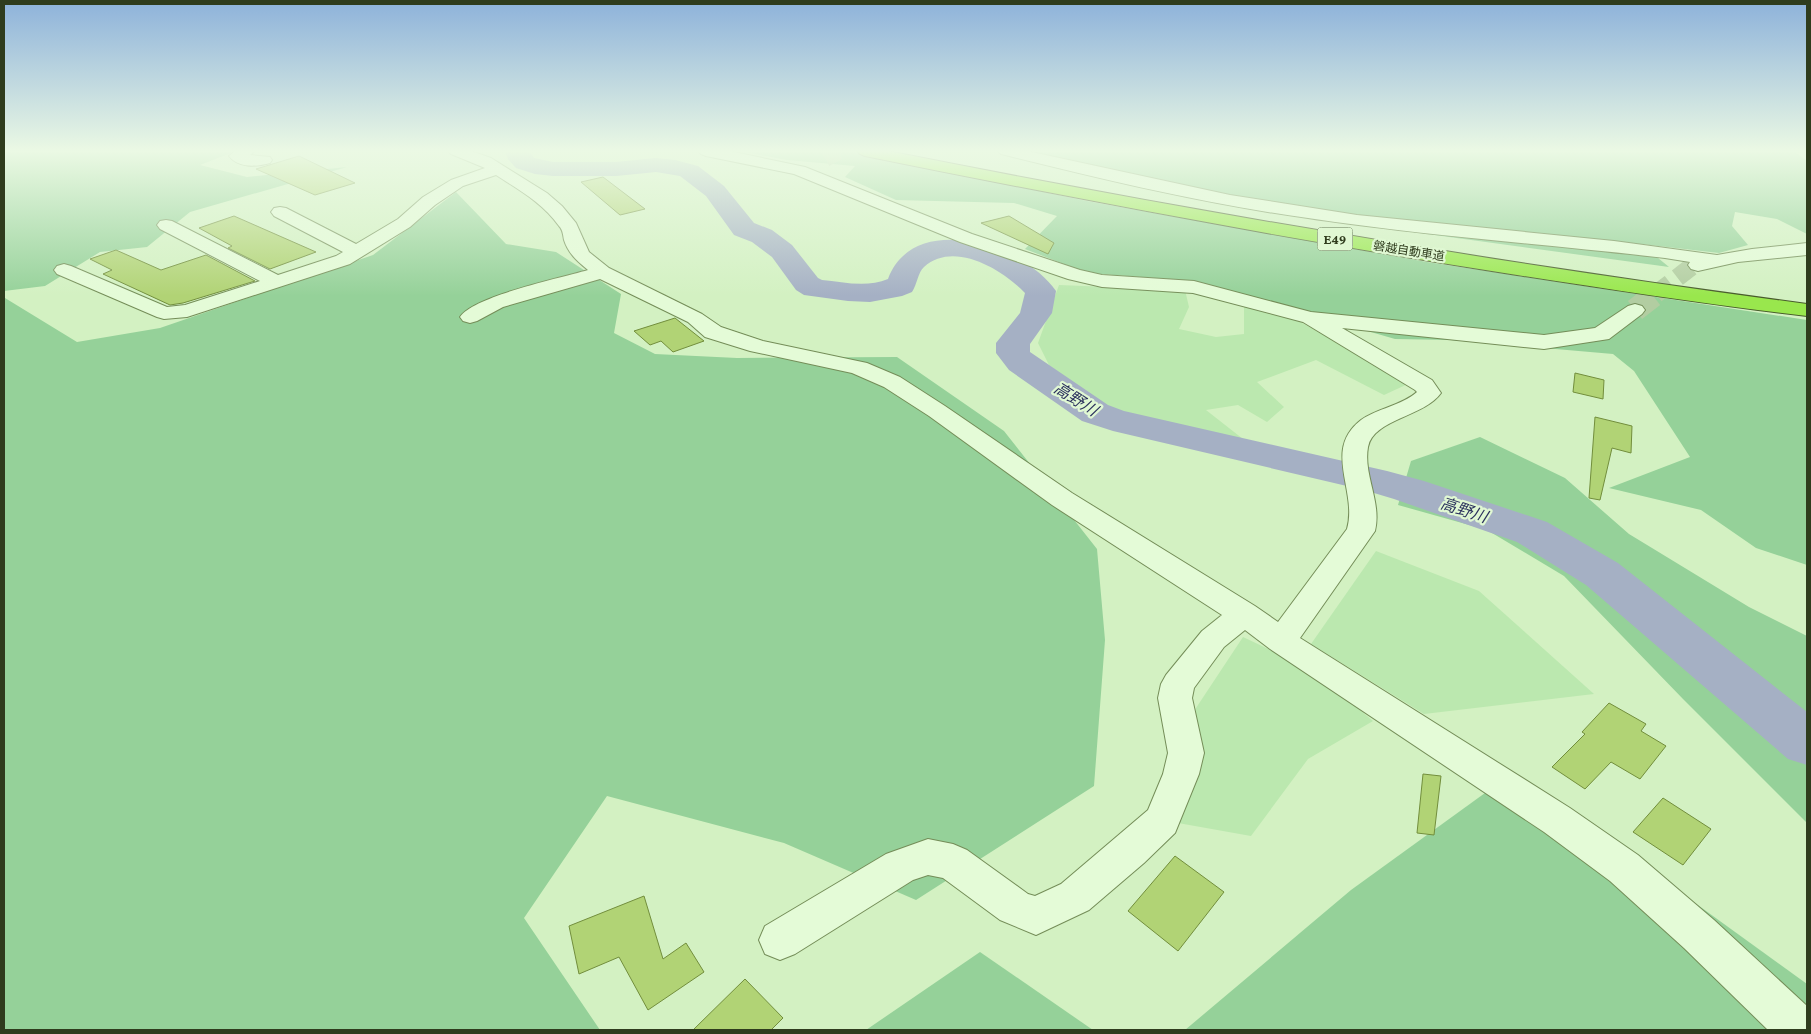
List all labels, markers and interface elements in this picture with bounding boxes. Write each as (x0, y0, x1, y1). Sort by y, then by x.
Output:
road number: E49 (1318, 228, 1352, 250)
street label: 磐越自動車道 (1372, 238, 1446, 264)
water label: 高野川 (1051, 379, 1103, 420)
water label: 高野川 (1439, 494, 1491, 526)

